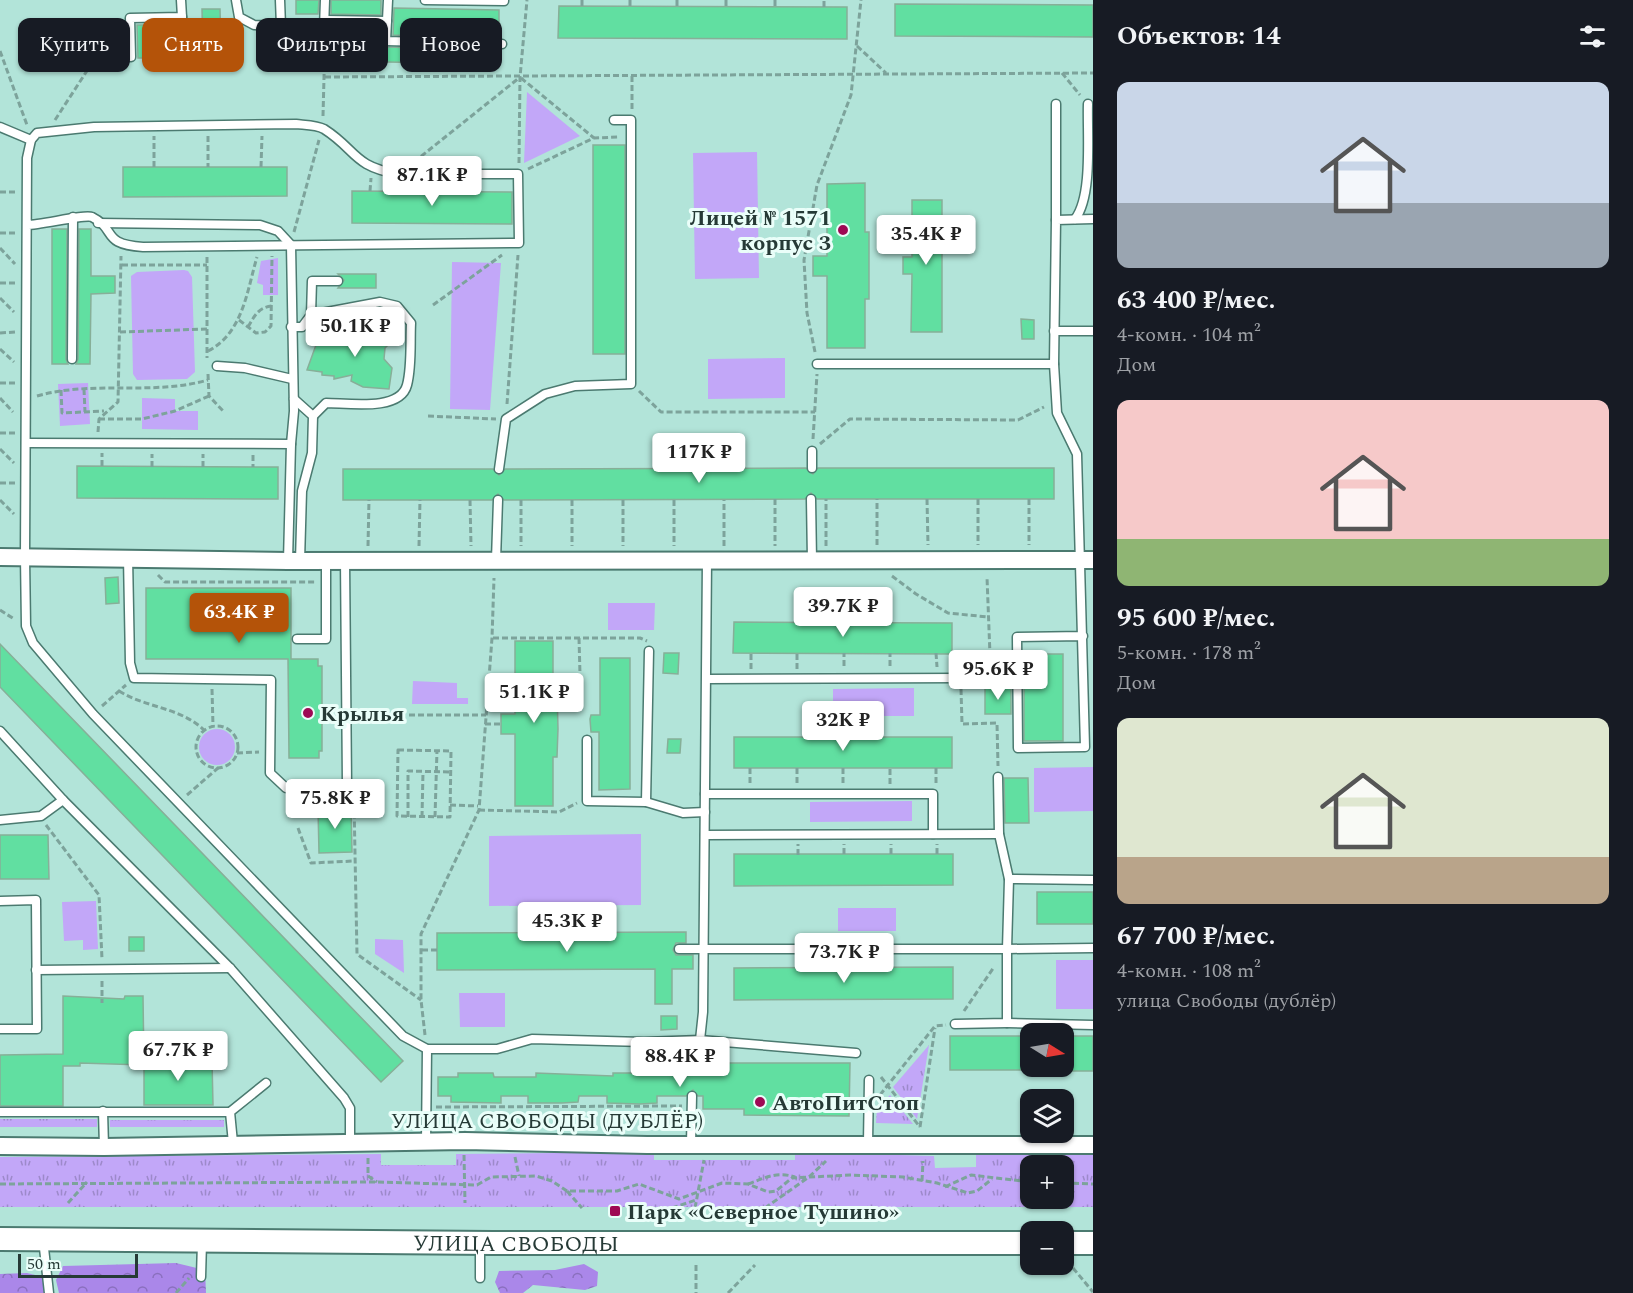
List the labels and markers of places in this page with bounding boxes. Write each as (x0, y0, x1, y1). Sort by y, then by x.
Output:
pin: 87.1K ₽ (377, 156, 487, 207)
place label: Лицей № 1571 корпус 3 (690, 202, 831, 260)
pin: 35.4K ₽ (871, 215, 981, 266)
marker: Лицей № 1571 корпус 3 (836, 223, 850, 237)
pin: 50.1K ₽ (300, 307, 410, 358)
pin: 117K ₽ (650, 433, 748, 484)
pin: 39.7K ₽ (788, 587, 898, 638)
pin: 63.4K ₽ (184, 593, 294, 644)
pin: 95.6K ₽ (943, 650, 1053, 701)
pin: 51.1K ₽ (479, 673, 589, 724)
place label: Крылья (320, 698, 405, 731)
pin: 32K ₽ (801, 701, 885, 752)
marker: Крылья (301, 706, 315, 720)
pin: 75.8K ₽ (280, 779, 390, 830)
pin: 45.3K ₽ (512, 902, 622, 953)
pin: 73.7K ₽ (789, 933, 899, 984)
pin: 67.7K ₽ (123, 1031, 233, 1082)
pin: 88.4K ₽ (625, 1037, 735, 1088)
place label: АвтоПитСтоп (772, 1087, 919, 1120)
marker: АвтоПитСтоп (753, 1095, 767, 1109)
place label: Парк «Северное Тушино» (627, 1196, 899, 1229)
marker: Парк «Северное Тушино» (608, 1204, 622, 1218)

